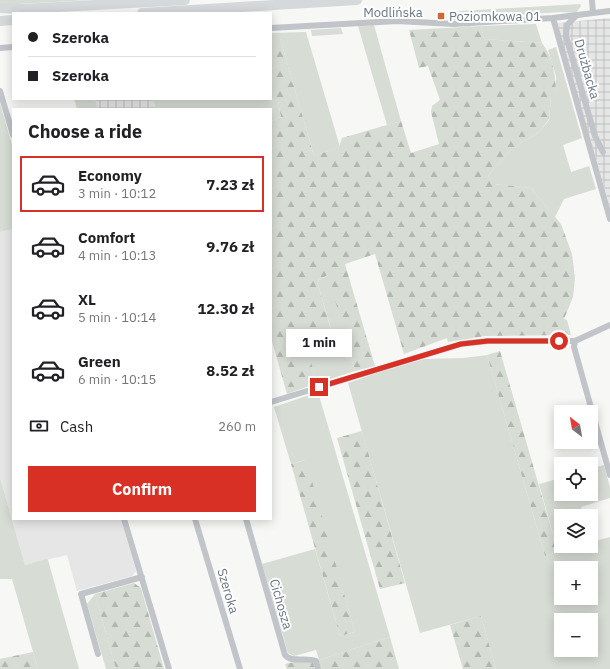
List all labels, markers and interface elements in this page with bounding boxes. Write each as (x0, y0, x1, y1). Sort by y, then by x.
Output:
street label: Modlińska (363, 4, 423, 21)
place label: Poziomkowa 01 (449, 8, 541, 25)
marker: Poziomkowa 01 (436, 11, 446, 21)
text: Szeroka (52, 28, 109, 47)
street label: Drużbacka (570, 37, 604, 101)
text: Szeroka (52, 66, 109, 85)
text: Choose a ride (28, 120, 142, 143)
icon: car (30, 166, 66, 202)
text: Economy (78, 166, 142, 185)
text: 7.23 zł (206, 175, 254, 194)
text: 3 min · 10:12 (78, 185, 156, 202)
icon: car (30, 228, 66, 264)
text: Comfort (78, 228, 135, 247)
text: 9.76 zł (206, 237, 254, 256)
text: 4 min · 10:13 (78, 247, 156, 264)
icon: car (30, 290, 66, 326)
text: XL (78, 290, 96, 309)
text: 12.30 zł (197, 299, 254, 318)
text: 5 min · 10:14 (78, 309, 156, 326)
callout: 1 min (286, 329, 352, 357)
route start (550, 332, 568, 350)
text: 1 min (302, 334, 336, 351)
icon: car (30, 352, 66, 388)
text: Green (78, 352, 121, 371)
text: 8.52 zł (206, 361, 254, 380)
text: 6 min · 10:15 (78, 371, 156, 388)
route end (310, 378, 328, 396)
north arrow (554, 405, 598, 449)
map controls (554, 405, 598, 657)
icon: cash (28, 415, 50, 437)
text: Cash (60, 417, 93, 436)
text: 260 m (218, 418, 256, 435)
button: locate (554, 457, 598, 501)
button: Confirm (28, 466, 256, 512)
button: layers (554, 509, 598, 553)
button: + (554, 561, 598, 605)
street label: Szeroka (213, 566, 243, 616)
street label: Cichosza (266, 577, 296, 631)
button: − (554, 613, 598, 657)

